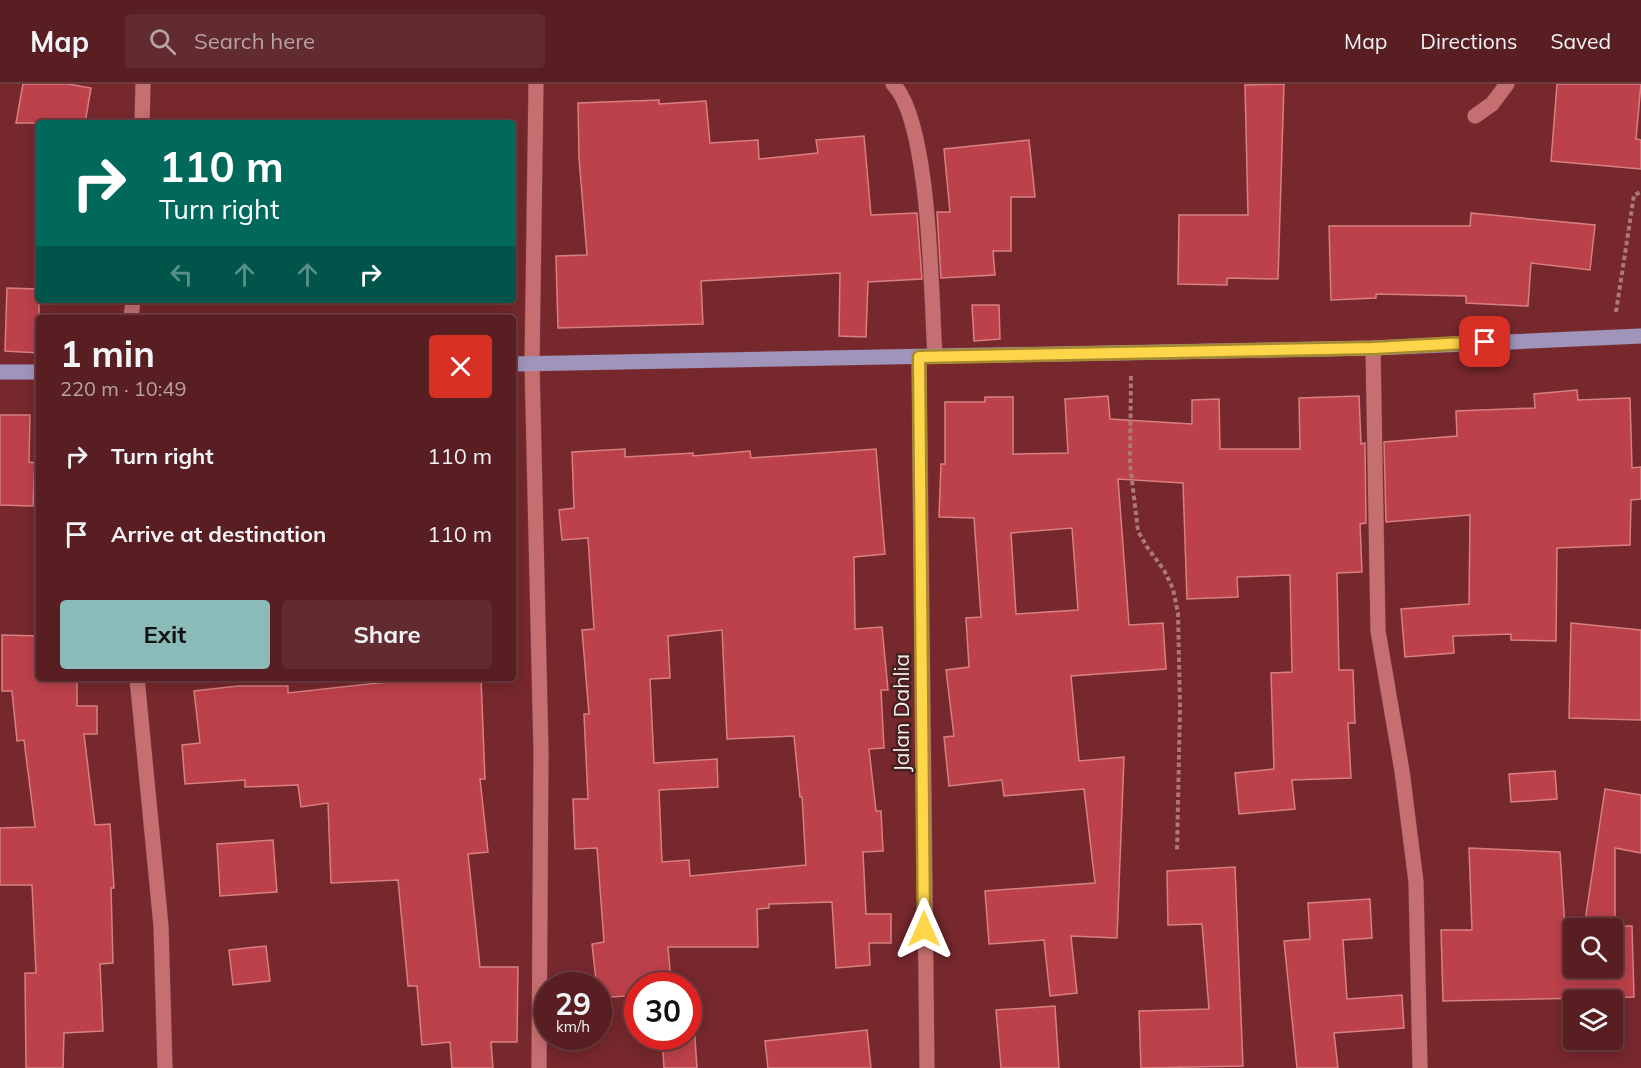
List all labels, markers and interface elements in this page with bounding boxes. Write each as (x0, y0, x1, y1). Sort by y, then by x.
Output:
search box (125, 14, 545, 68)
text: Map (30, 24, 89, 59)
icon: search (146, 25, 179, 58)
text: Search here (194, 27, 315, 55)
text: Map (1344, 28, 1387, 54)
text: Directions (1420, 28, 1517, 54)
text: Saved (1550, 28, 1611, 54)
text: 110 m (159, 140, 284, 193)
icon: right (60, 144, 138, 222)
text: Turn right (159, 192, 279, 226)
icon: left (165, 258, 198, 291)
icon: ahead (228, 258, 261, 291)
icon: ahead (291, 258, 324, 291)
icon: right (354, 258, 387, 291)
pin (1459, 316, 1510, 367)
icon: arrive (1468, 325, 1501, 358)
text: 1 min (60, 331, 155, 376)
button: close (429, 335, 492, 398)
text: 220 m · 10:49 (60, 376, 186, 401)
icon: right (60, 440, 93, 473)
text: Turn right (111, 442, 214, 470)
text: 110 m (427, 442, 492, 470)
icon: arrive (60, 518, 93, 551)
text: Arrive at destination (111, 520, 326, 548)
text: 110 m (427, 520, 492, 548)
button: Exit (60, 600, 270, 669)
button: Share (282, 600, 492, 669)
street label: Jalan Dahlia (888, 654, 914, 772)
position arrow (892, 897, 956, 961)
map controls (1563, 918, 1623, 1050)
button: search (1563, 918, 1623, 978)
speed limit sign: 30 (624, 972, 702, 1050)
text: 29 (555, 985, 591, 1023)
button: layers (1563, 990, 1623, 1050)
text: km/h (556, 1017, 590, 1036)

